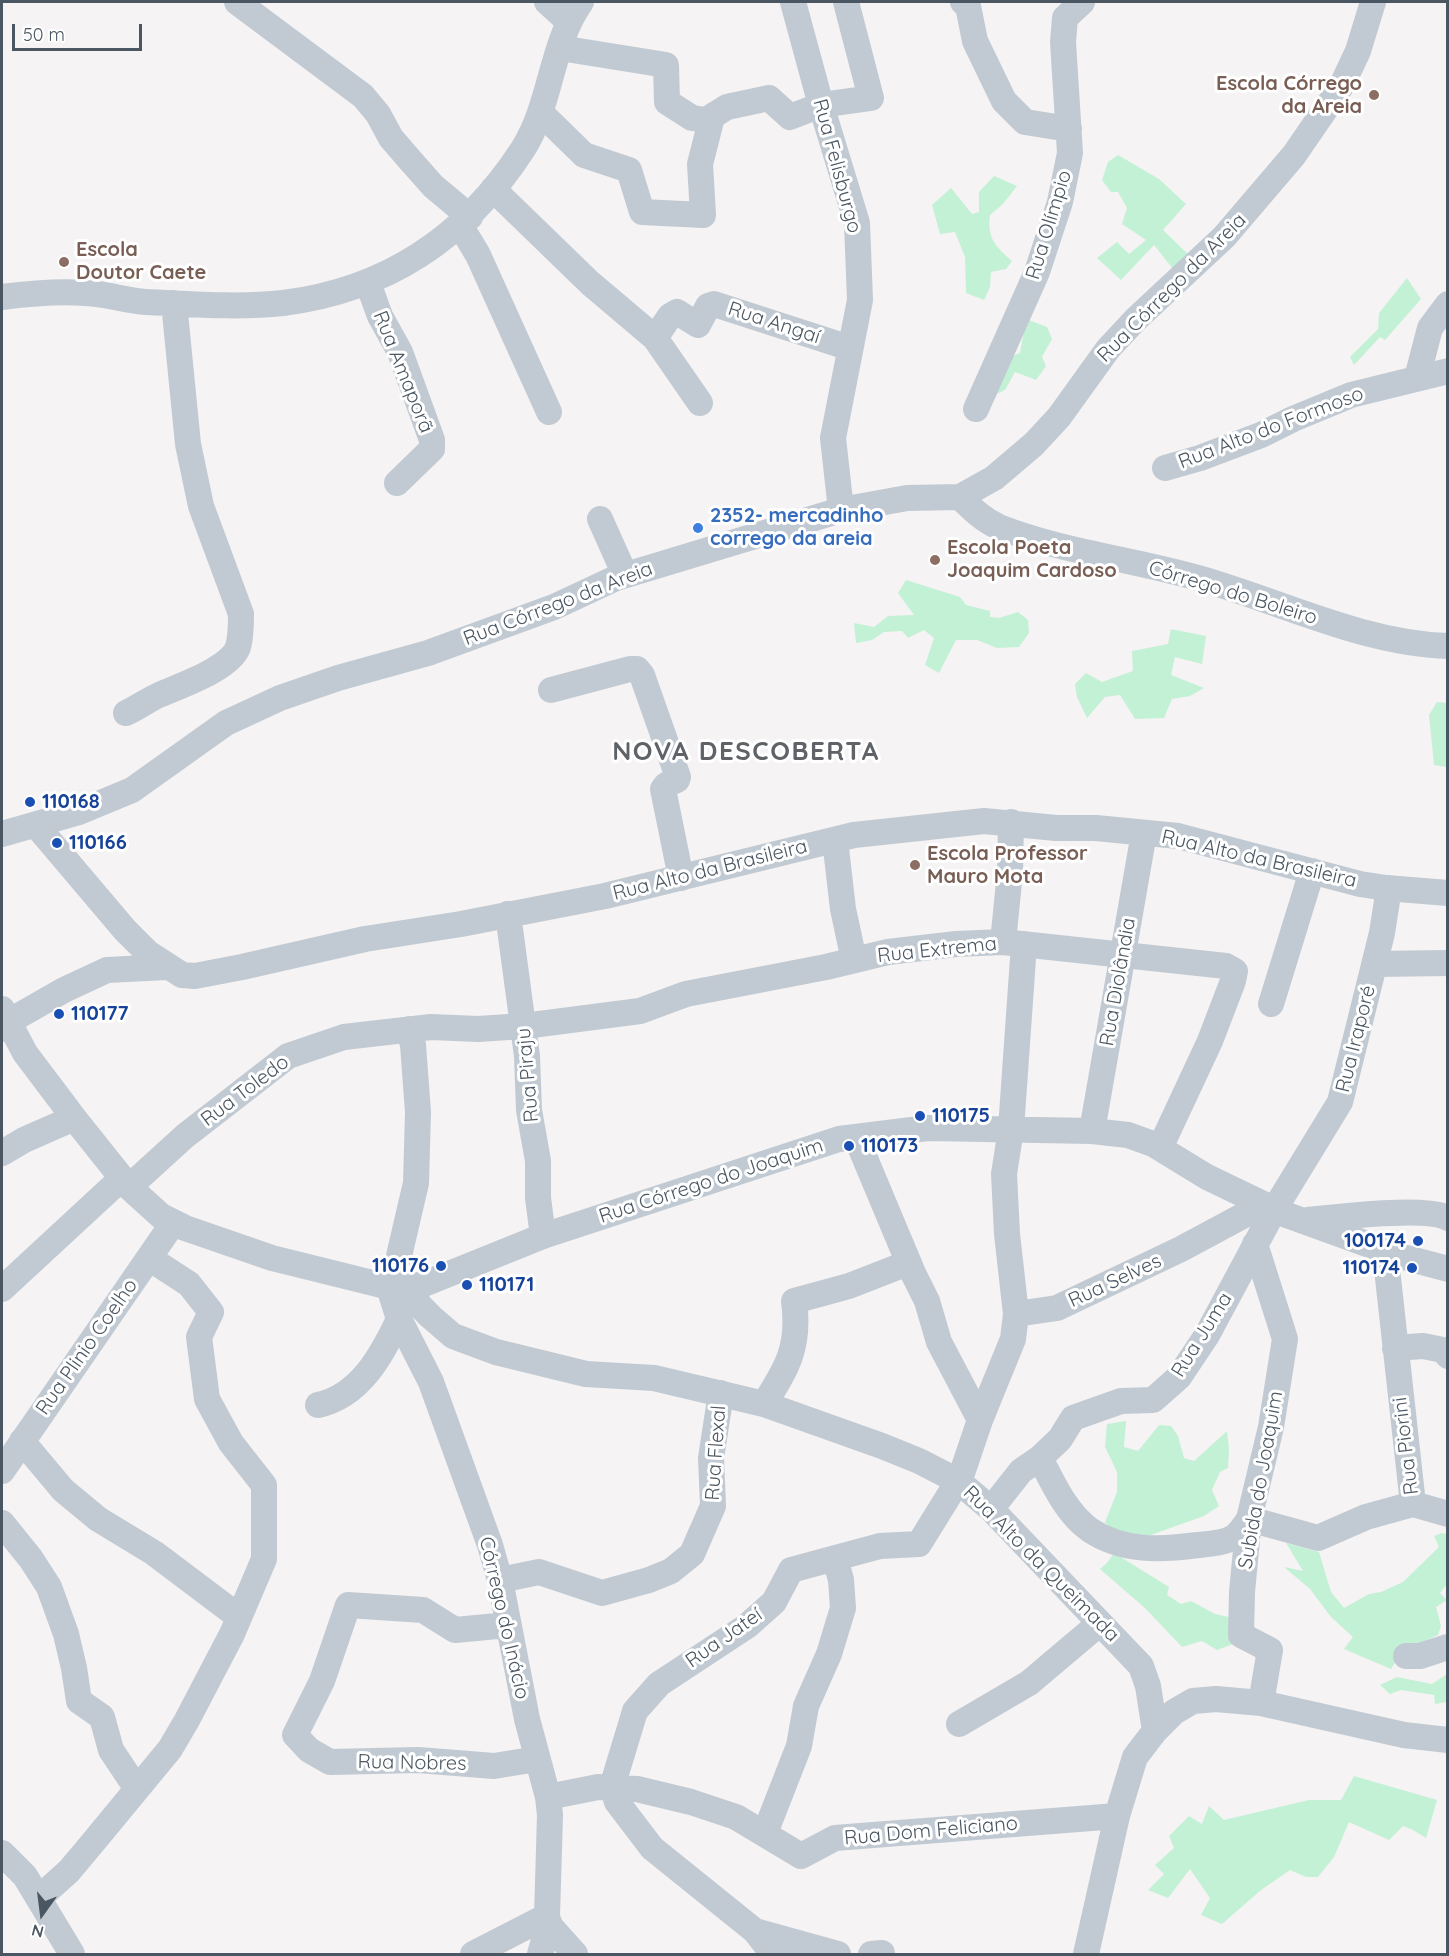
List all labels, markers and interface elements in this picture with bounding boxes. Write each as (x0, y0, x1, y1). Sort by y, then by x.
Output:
scale bar (15, 12, 146, 50)
text: 50 m (23, 23, 65, 46)
place label: Escola Córrego da Areia (1216, 72, 1362, 119)
marker: Escola Córrego da Areia (1367, 88, 1381, 102)
street label: Rua Felisburgo (808, 96, 866, 236)
street label: Rua Olímpio (1021, 167, 1077, 283)
street label: Rua Córrego da Areia (1093, 209, 1251, 367)
place label: Escola Doutor Caete (76, 238, 206, 285)
marker: Escola Doutor Caete (57, 255, 71, 269)
street label: Rua Angaí (725, 297, 823, 349)
street label: Rua Amaporã (368, 308, 438, 436)
street label: Rua Alto do Formoso (1175, 382, 1367, 474)
place label: 2352- mercadinho corrego da areia (710, 504, 883, 551)
marker: 2352- mercadinho corrego da areia (691, 521, 705, 535)
place label: Escola Poeta Joaquim Cardoso (947, 536, 1117, 583)
marker: Escola Poeta Joaquim Cardoso (928, 553, 942, 567)
street label: Córrego do Boleiro (1146, 556, 1320, 630)
street label: Rua Córrego da Areia (460, 557, 656, 651)
district label: NOVA DESCOBERTA (612, 736, 880, 768)
place label: 110168 (42, 790, 100, 814)
marker: 110168 (23, 795, 37, 809)
street label: Rua Alto da Brasileira (1159, 825, 1359, 893)
place label: 110166 (69, 831, 127, 855)
street label: Rua Alto da Brasileira (610, 834, 810, 906)
marker: 110166 (50, 836, 64, 850)
place label: Escola Professor Mauro Mota (927, 842, 1088, 889)
marker: Escola Professor Mauro Mota (908, 858, 922, 872)
street label: Rua Diolândia (1095, 916, 1141, 1048)
street label: Rua Extrema (876, 932, 998, 968)
street label: Rua Iraporé (1331, 983, 1381, 1095)
place label: 110177 (71, 1002, 129, 1026)
marker: 110177 (52, 1007, 66, 1021)
street label: Rua Piraju (512, 1027, 544, 1123)
street label: Rua Toledo (196, 1050, 294, 1132)
place label: 110175 (932, 1104, 990, 1128)
marker: 110175 (913, 1109, 927, 1123)
street label: Rua Córrego do Joaquim (596, 1133, 826, 1229)
place label: 110173 (861, 1134, 918, 1158)
marker: 110173 (842, 1139, 856, 1153)
place label: 100174 (1344, 1229, 1406, 1253)
marker: 100174 (1411, 1234, 1425, 1248)
street label: Rua Selves (1065, 1249, 1165, 1313)
place label: 110176 (372, 1254, 429, 1278)
place label: 110174 (1342, 1256, 1400, 1280)
marker: 110176 (434, 1259, 448, 1273)
marker: 110174 (1405, 1261, 1419, 1275)
place label: 110171 (479, 1273, 534, 1297)
street label: Rua Plinio Coelho (31, 1274, 143, 1420)
marker: 110171 (460, 1278, 474, 1292)
street label: Rua Juma (1167, 1288, 1237, 1382)
street label: Subida do Joaquim (1234, 1389, 1288, 1571)
street label: Rua Piorini (1388, 1396, 1424, 1496)
street label: Rua Flexal (701, 1405, 731, 1501)
street label: Rua Alto da Queimada (958, 1481, 1124, 1647)
street label: Córrego do Inácio (474, 1534, 534, 1702)
street label: Rua Jateí (681, 1603, 767, 1673)
street label: Rua Nobres (357, 1750, 467, 1776)
street label: Rua Dom Feliciano (843, 1811, 1019, 1851)
north arrow (12, 1884, 72, 1944)
text: N (30, 1920, 46, 1943)

